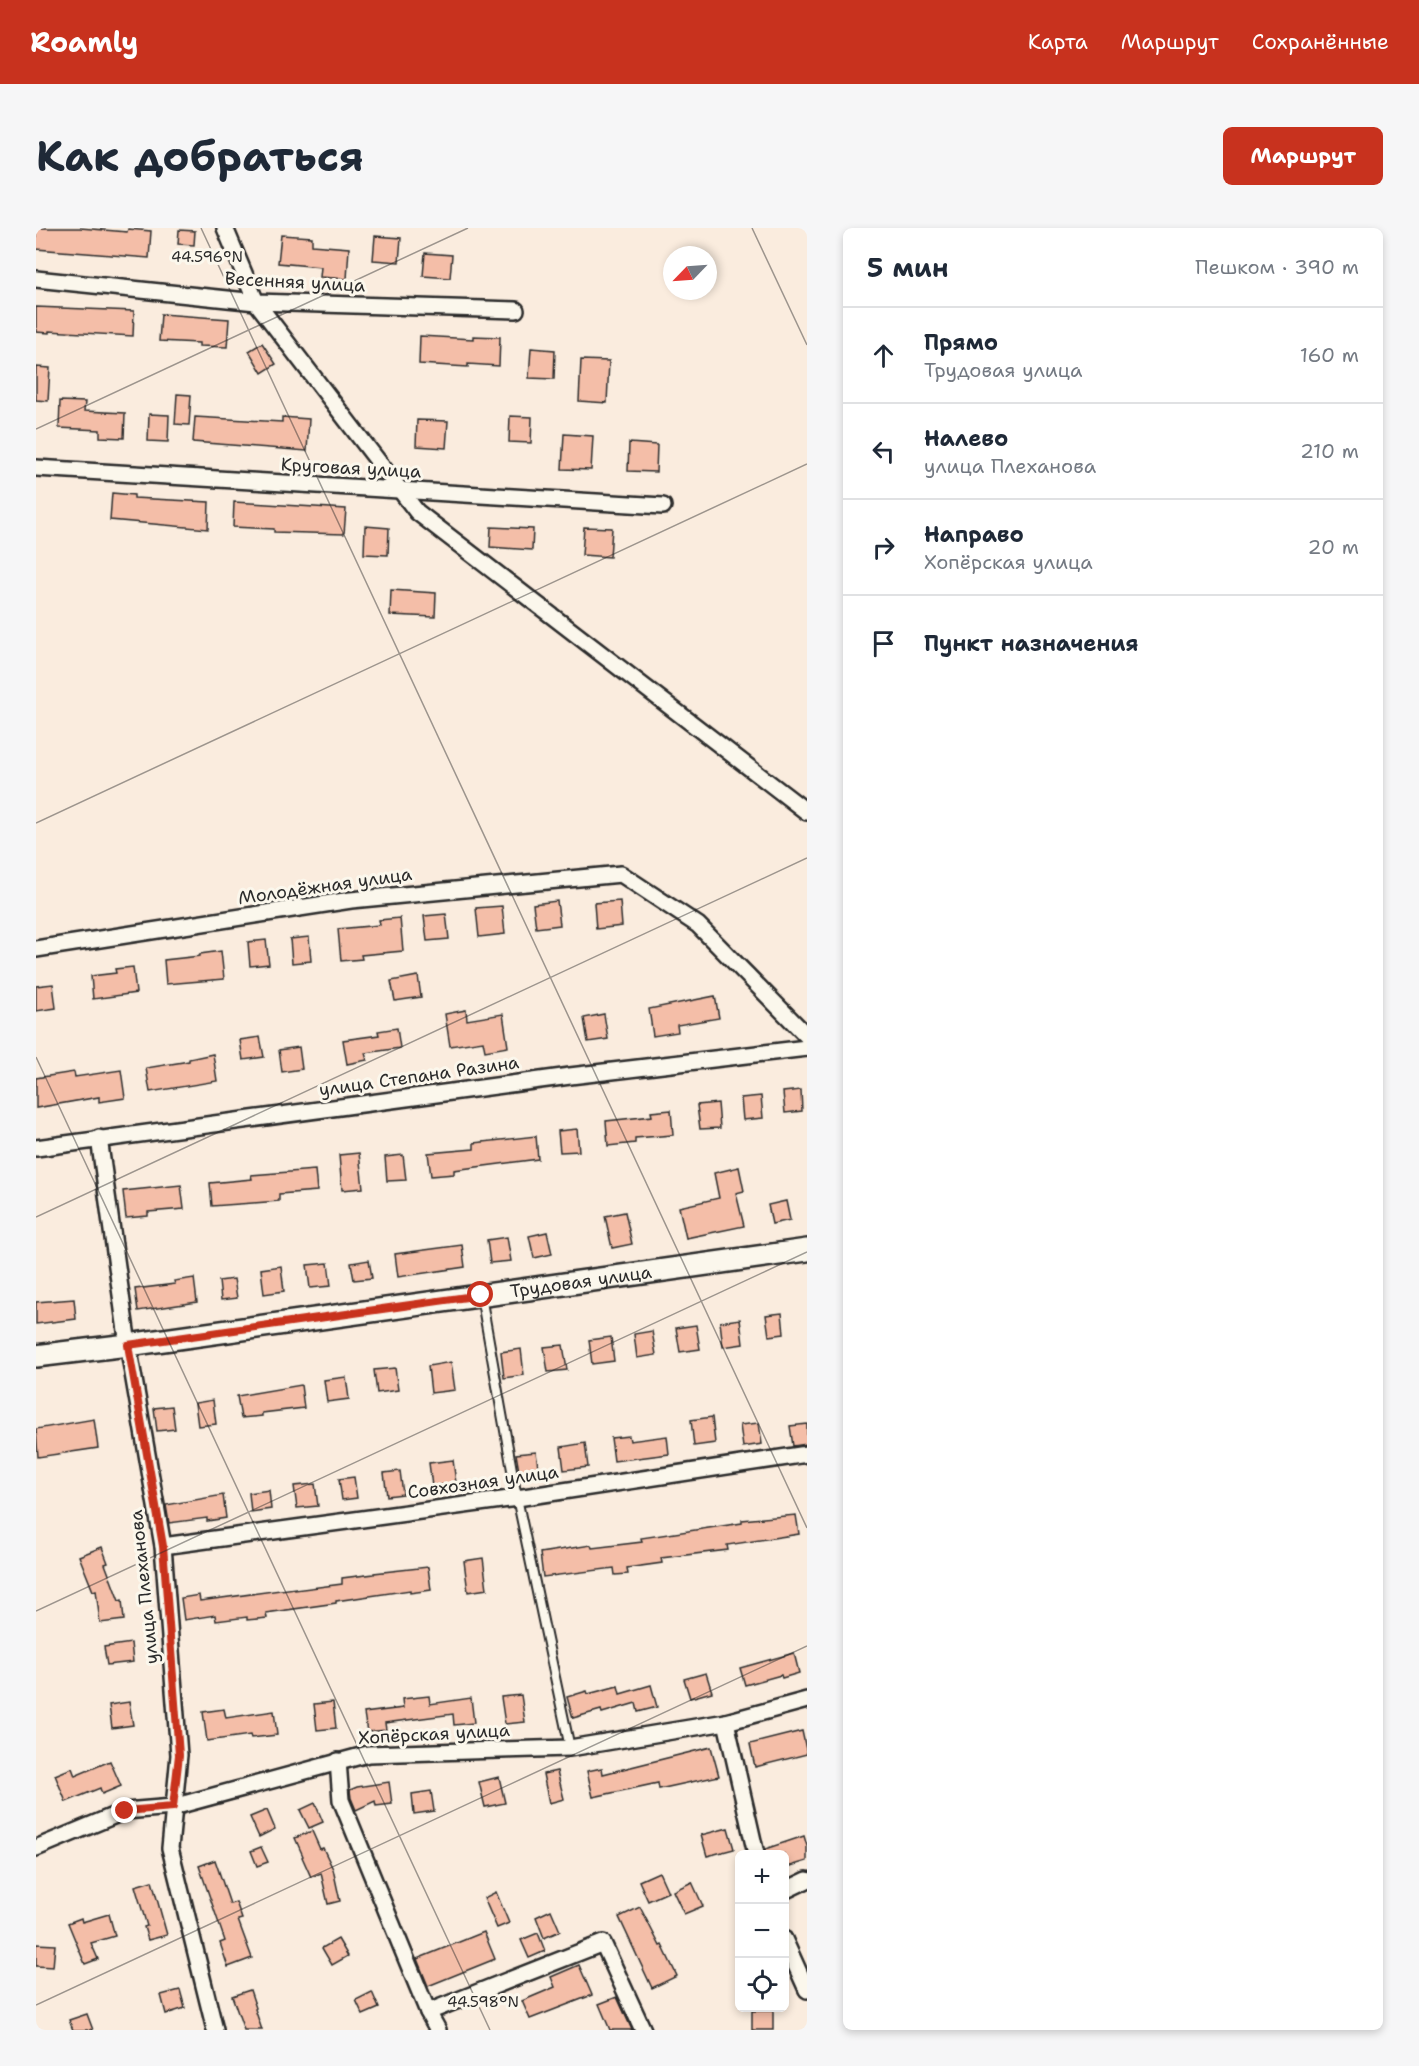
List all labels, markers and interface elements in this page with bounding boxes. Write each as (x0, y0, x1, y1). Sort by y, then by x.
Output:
text: Roamly (30, 23, 138, 61)
text: Карта (1028, 28, 1088, 56)
text: Маршрут (1121, 28, 1219, 56)
text: Сохранённые (1252, 28, 1389, 56)
button: Маршрут (1223, 127, 1383, 185)
text: Как добраться (36, 128, 364, 184)
north arrow (663, 246, 717, 300)
text: 44.596°N (171, 247, 243, 267)
text: 5 мин (867, 250, 948, 285)
text: Пешком · 390 m (1195, 254, 1359, 280)
street label: Весенняя улица (224, 266, 366, 298)
text: Прямо (924, 328, 998, 357)
icon: ahead (867, 339, 900, 372)
text: 160 m (1300, 342, 1359, 368)
text: Трудовая улица (924, 357, 1083, 383)
text: Налево (924, 424, 1008, 453)
icon: left (867, 435, 900, 468)
text: 210 m (1300, 438, 1359, 464)
street label: Круговая улица (280, 452, 422, 484)
text: улица Плеханова (924, 453, 1096, 479)
text: Направо (924, 520, 1024, 549)
icon: right (867, 531, 900, 564)
text: 20 m (1308, 534, 1359, 560)
text: Хопёрская улица (924, 549, 1093, 575)
icon: arrive (867, 627, 900, 660)
text: Пункт назначения (924, 629, 1138, 658)
street label: Молодёжная улица (237, 862, 413, 910)
street label: улица Степана Разина (317, 1050, 521, 1102)
street label: Трудовая улица (509, 1260, 653, 1303)
route start (467, 1281, 493, 1307)
street label: Совхозная улица (406, 1460, 560, 1504)
street label: улица Плеханова (124, 1509, 164, 1665)
street label: Хопёрская улица (358, 1718, 510, 1750)
route end (111, 1797, 137, 1823)
map controls (735, 1850, 789, 2012)
button: + (735, 1850, 789, 1904)
button: − (735, 1904, 789, 1958)
button: locate (735, 1958, 789, 2012)
text: 44.598°N (447, 1992, 519, 2012)

